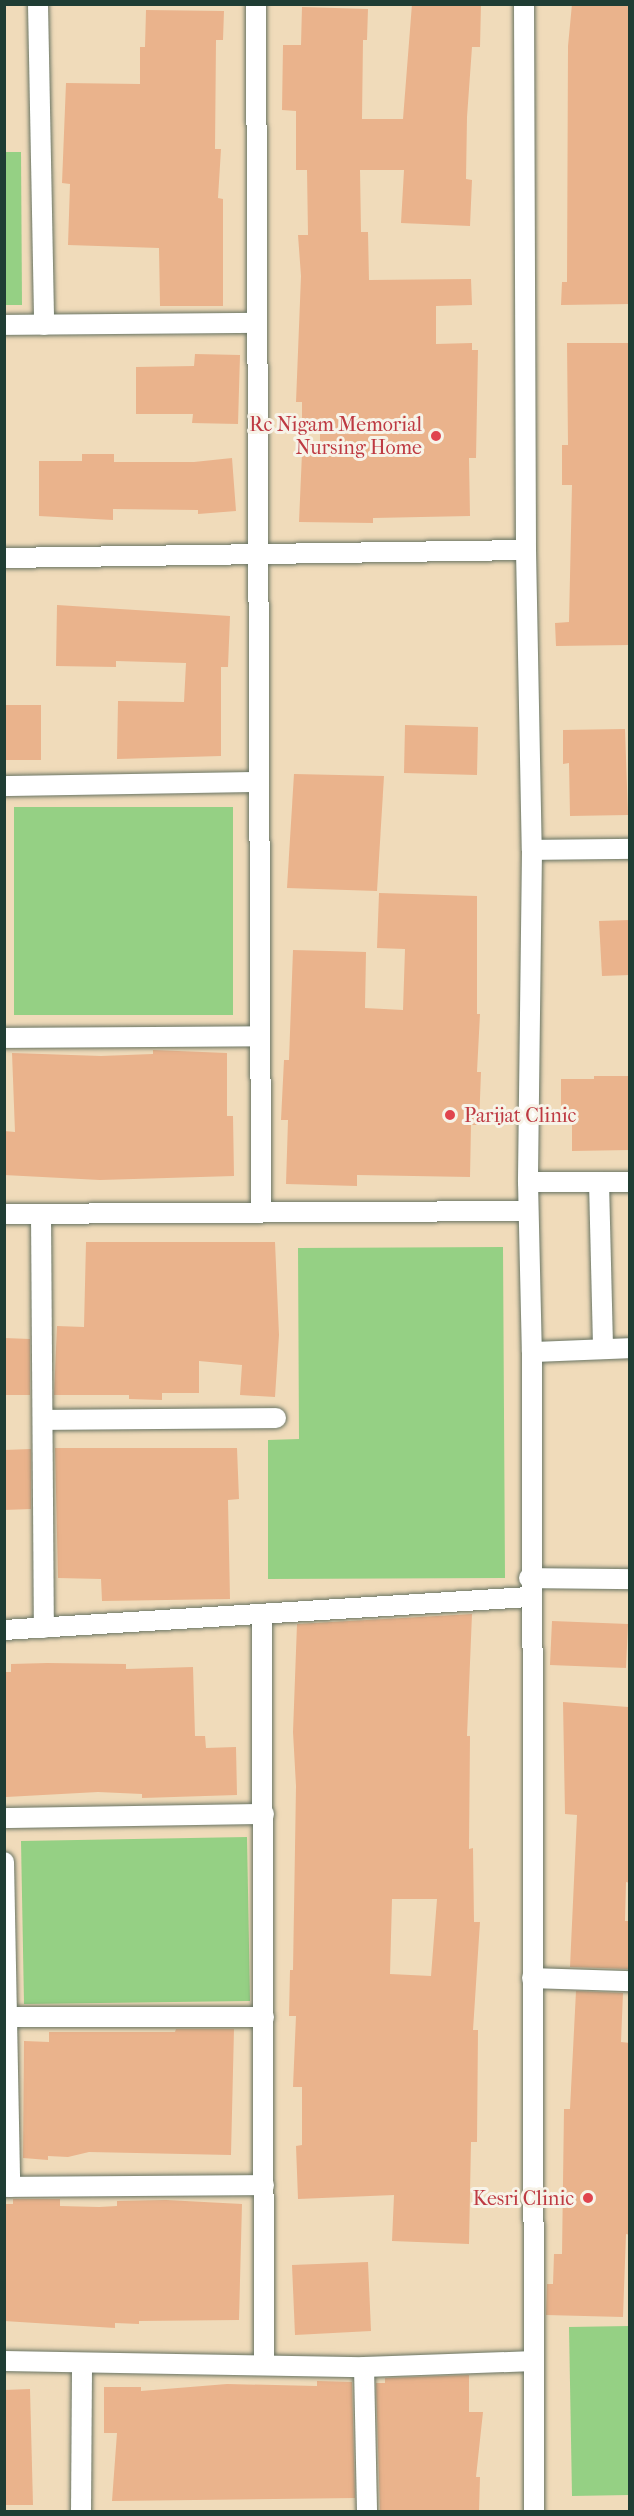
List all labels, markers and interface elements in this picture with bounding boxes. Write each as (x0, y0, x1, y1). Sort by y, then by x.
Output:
place label: Rc Nigam Memorial Nursing Home (249, 412, 422, 459)
marker: Rc Nigam Memorial Nursing Home (427, 427, 445, 445)
place label: Parijat Clinic (464, 1103, 576, 1127)
marker: Parijat Clinic (441, 1106, 459, 1124)
place label: Kesri Clinic (473, 2186, 574, 2210)
marker: Kesri Clinic (579, 2189, 597, 2207)

